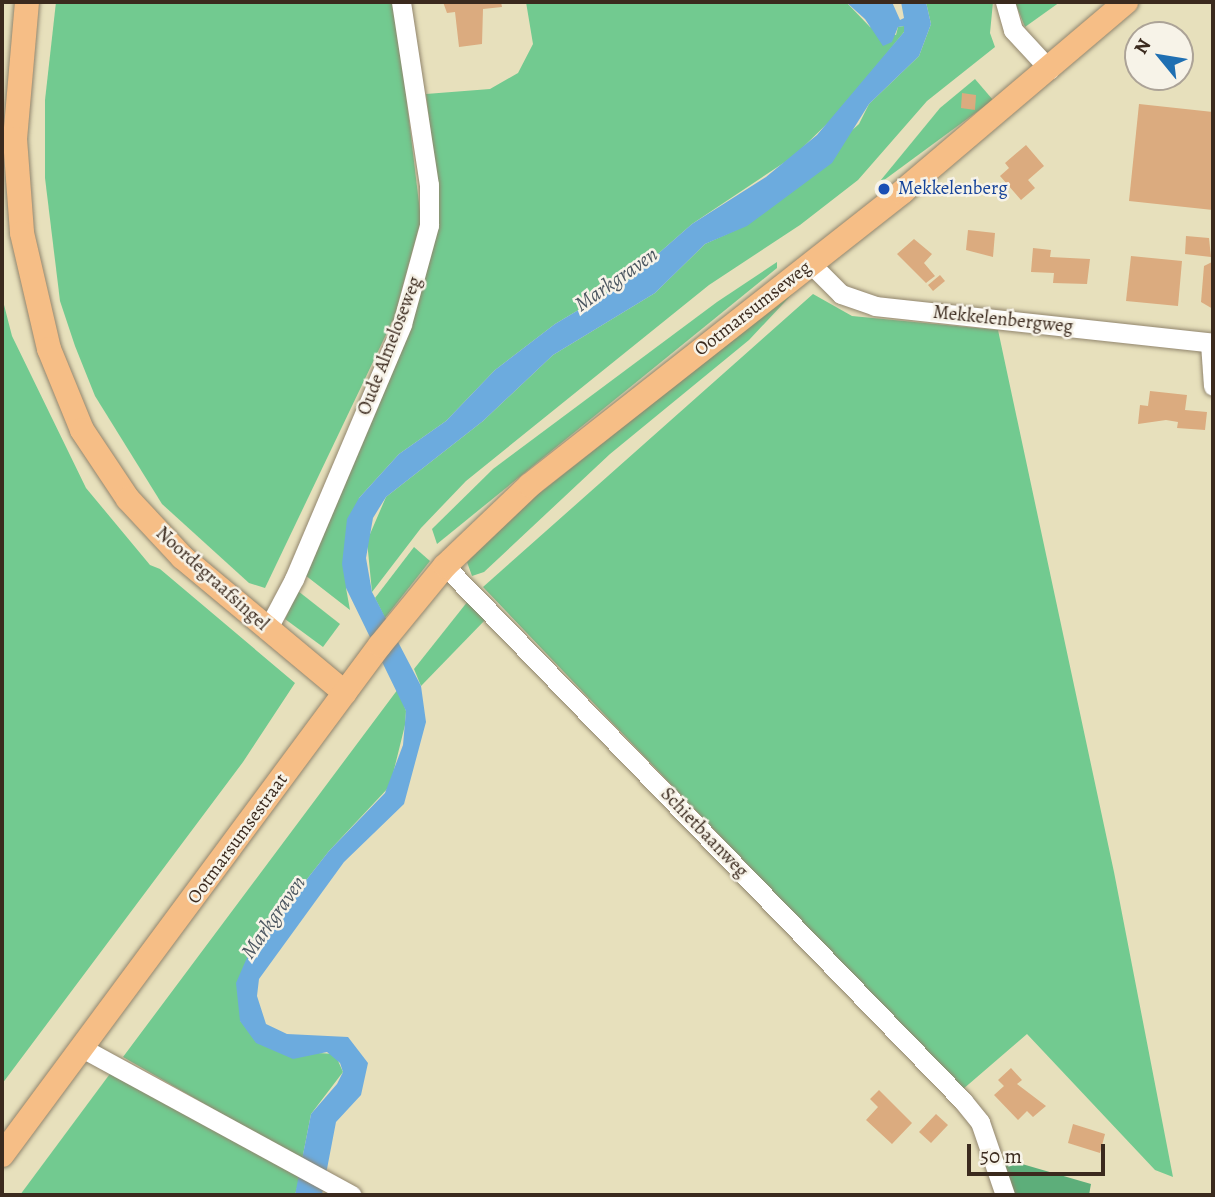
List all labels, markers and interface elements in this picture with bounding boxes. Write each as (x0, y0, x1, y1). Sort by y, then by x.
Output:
north arrow (1124, 21, 1194, 91)
text: N (1128, 34, 1157, 59)
place label: Mekkelenberg (898, 178, 1008, 200)
marker: Mekkelenberg (876, 181, 892, 197)
water label: Markgraven (570, 241, 662, 317)
street label: Ootmarsumseweg (690, 256, 816, 362)
street label: Oude Almeloseweg (353, 273, 427, 419)
street label: Mekkelenbergweg (932, 301, 1074, 339)
street label: Noordegraafsingel (151, 522, 273, 636)
street label: Ootmarsumsestraat (183, 769, 293, 909)
street label: Schietbaanweg (655, 783, 753, 883)
water label: Markgraven (235, 871, 311, 963)
scale bar (970, 1130, 1108, 1174)
text: 50 m (980, 1142, 1022, 1170)

